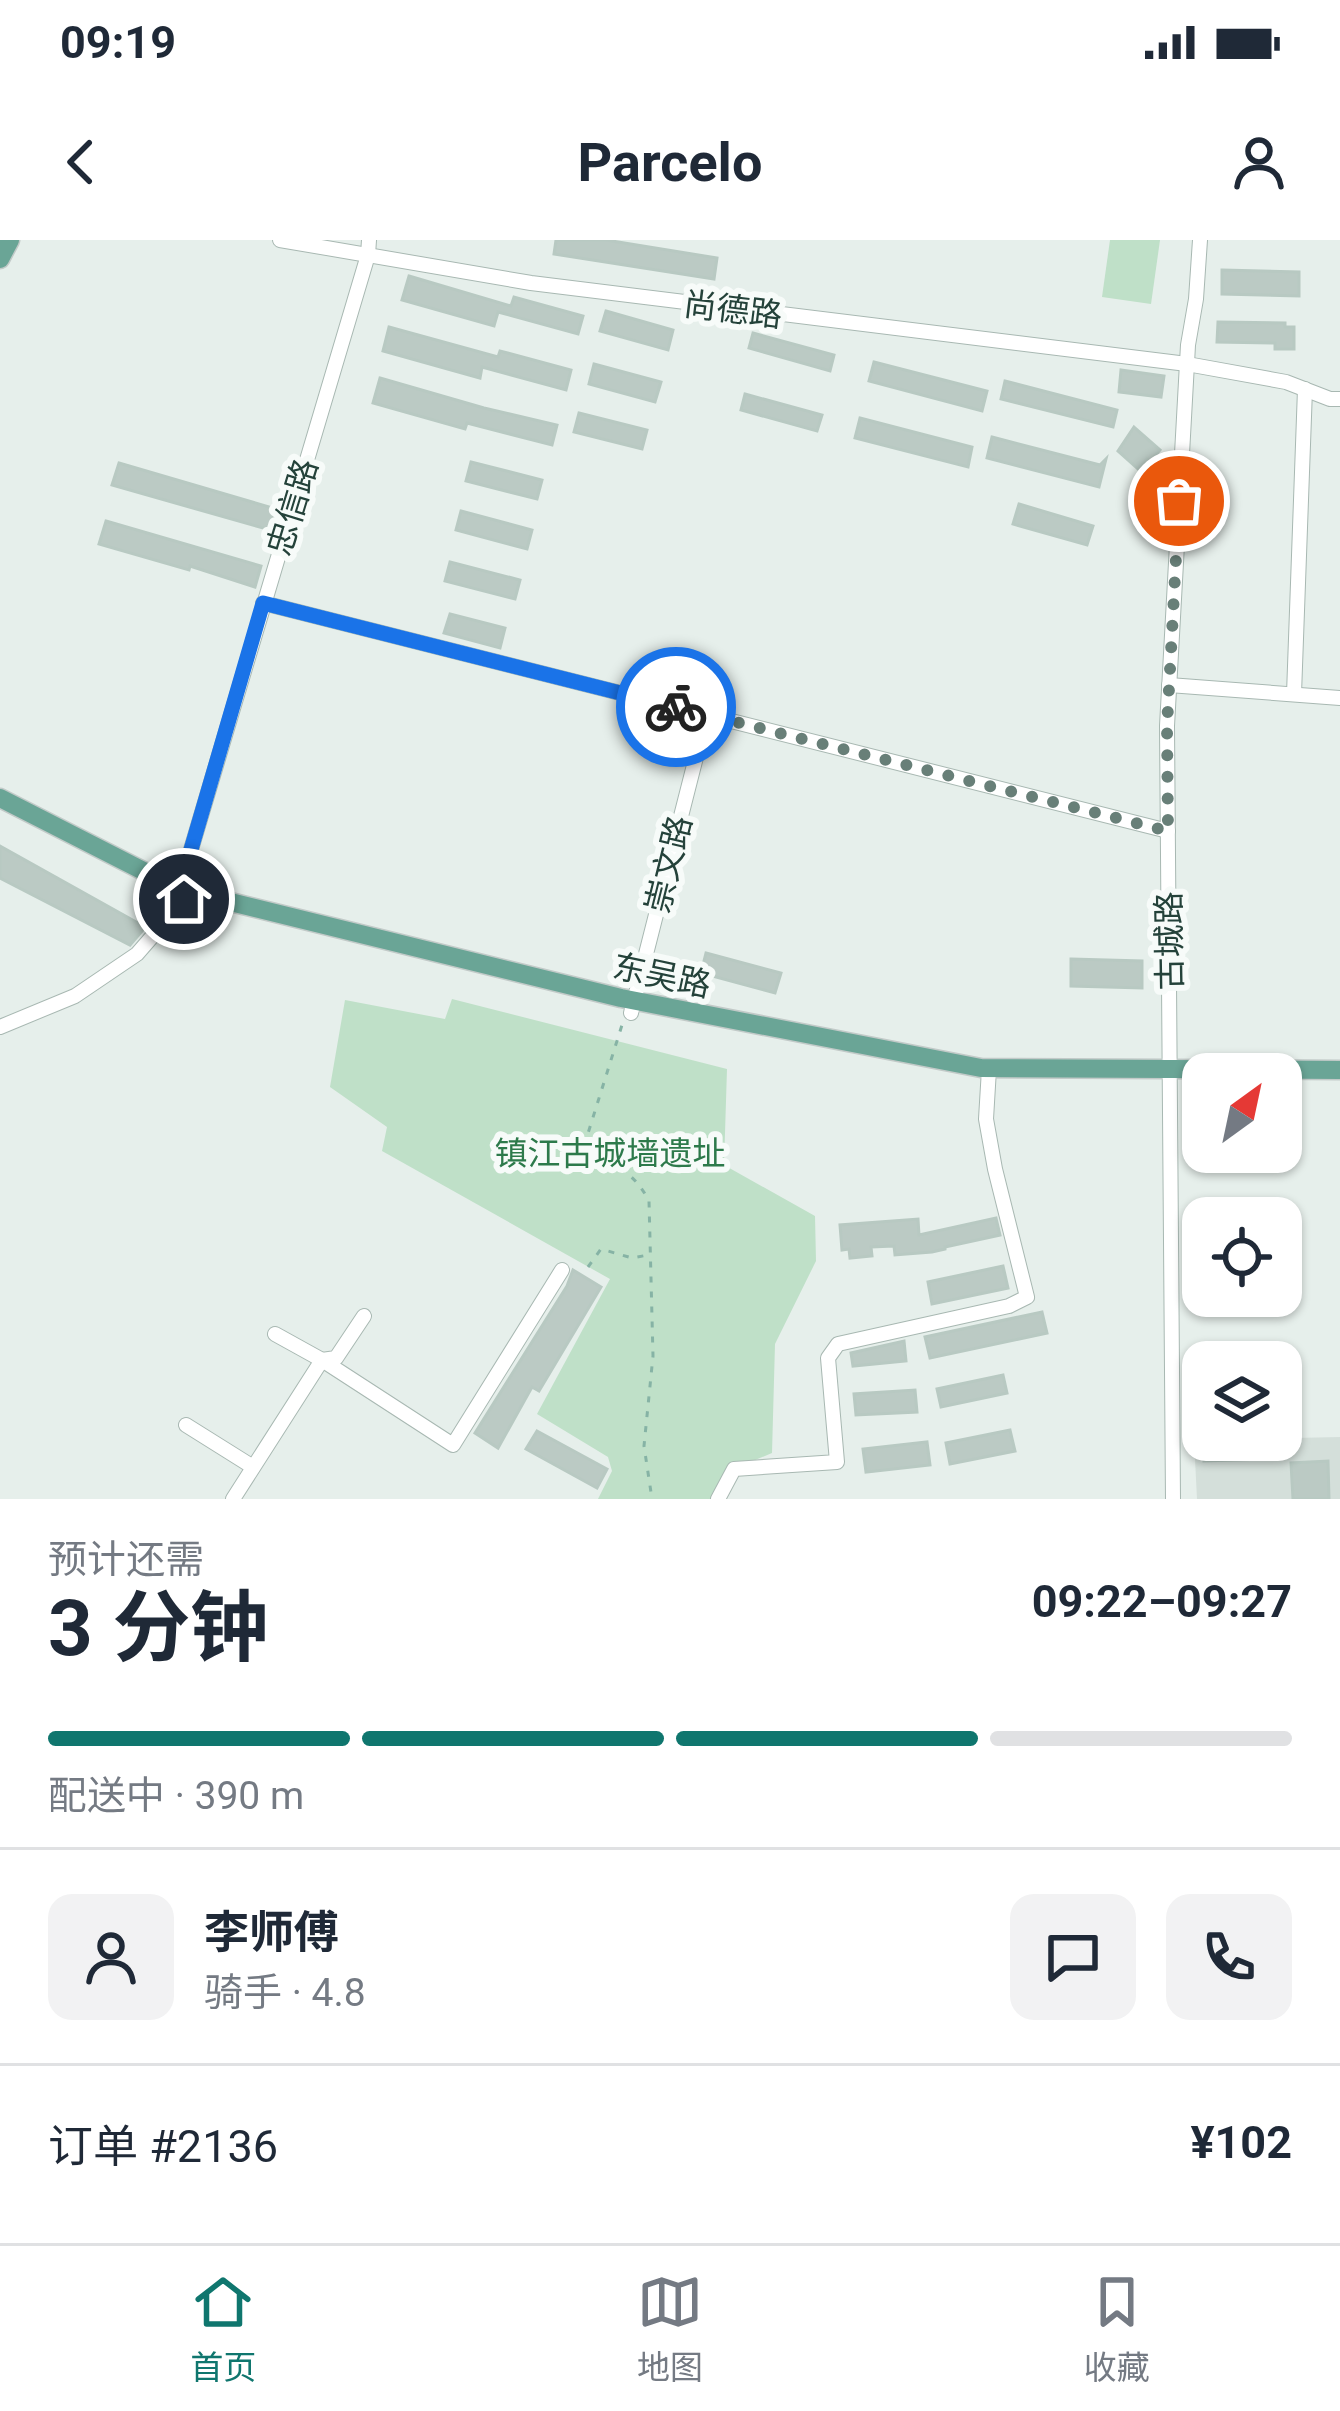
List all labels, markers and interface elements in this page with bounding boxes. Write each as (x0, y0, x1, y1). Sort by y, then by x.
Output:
text: 09:19 (60, 16, 176, 69)
icon: back (48, 129, 114, 195)
icon: person (1226, 129, 1292, 195)
text: Parcelo (578, 131, 762, 194)
street label: 尚德路 (681, 284, 784, 335)
pin (1128, 450, 1230, 552)
street label: 忠信路 (259, 454, 326, 560)
icon: bag (1146, 468, 1212, 534)
courier (616, 647, 736, 767)
icon: bike (643, 674, 709, 740)
street label: 崇文路 (638, 811, 699, 917)
pin (133, 848, 235, 950)
icon: home (151, 866, 217, 932)
street label: 古城路 (1149, 891, 1190, 991)
street label: 东吴路 (609, 946, 714, 1005)
north arrow (1182, 1053, 1302, 1173)
map controls (1182, 1053, 1302, 1461)
park label: 镇江古城墙遗址 (495, 1134, 726, 1173)
button: locate (1182, 1197, 1302, 1317)
button: layers (1182, 1341, 1302, 1461)
text: 预计还需 (48, 1537, 204, 1583)
text: 09:22–09:27 (1032, 1575, 1292, 1628)
text: 3 分钟 (48, 1583, 268, 1674)
text: 配送中 · 390 m (48, 1773, 304, 1819)
button: person (48, 1894, 174, 2020)
button: chat (1010, 1894, 1136, 2020)
button: phone (1166, 1894, 1292, 2020)
text: 李师傅 (204, 1906, 339, 1959)
text: 骑手 · 4.8 (204, 1970, 366, 2016)
text: ¥102 (1190, 2116, 1292, 2169)
text: 订单 #2136 (48, 2120, 278, 2173)
tab: 首页 (190, 2269, 256, 2389)
tab: 地图 (637, 2269, 703, 2389)
tab: 收藏 (1084, 2269, 1150, 2389)

